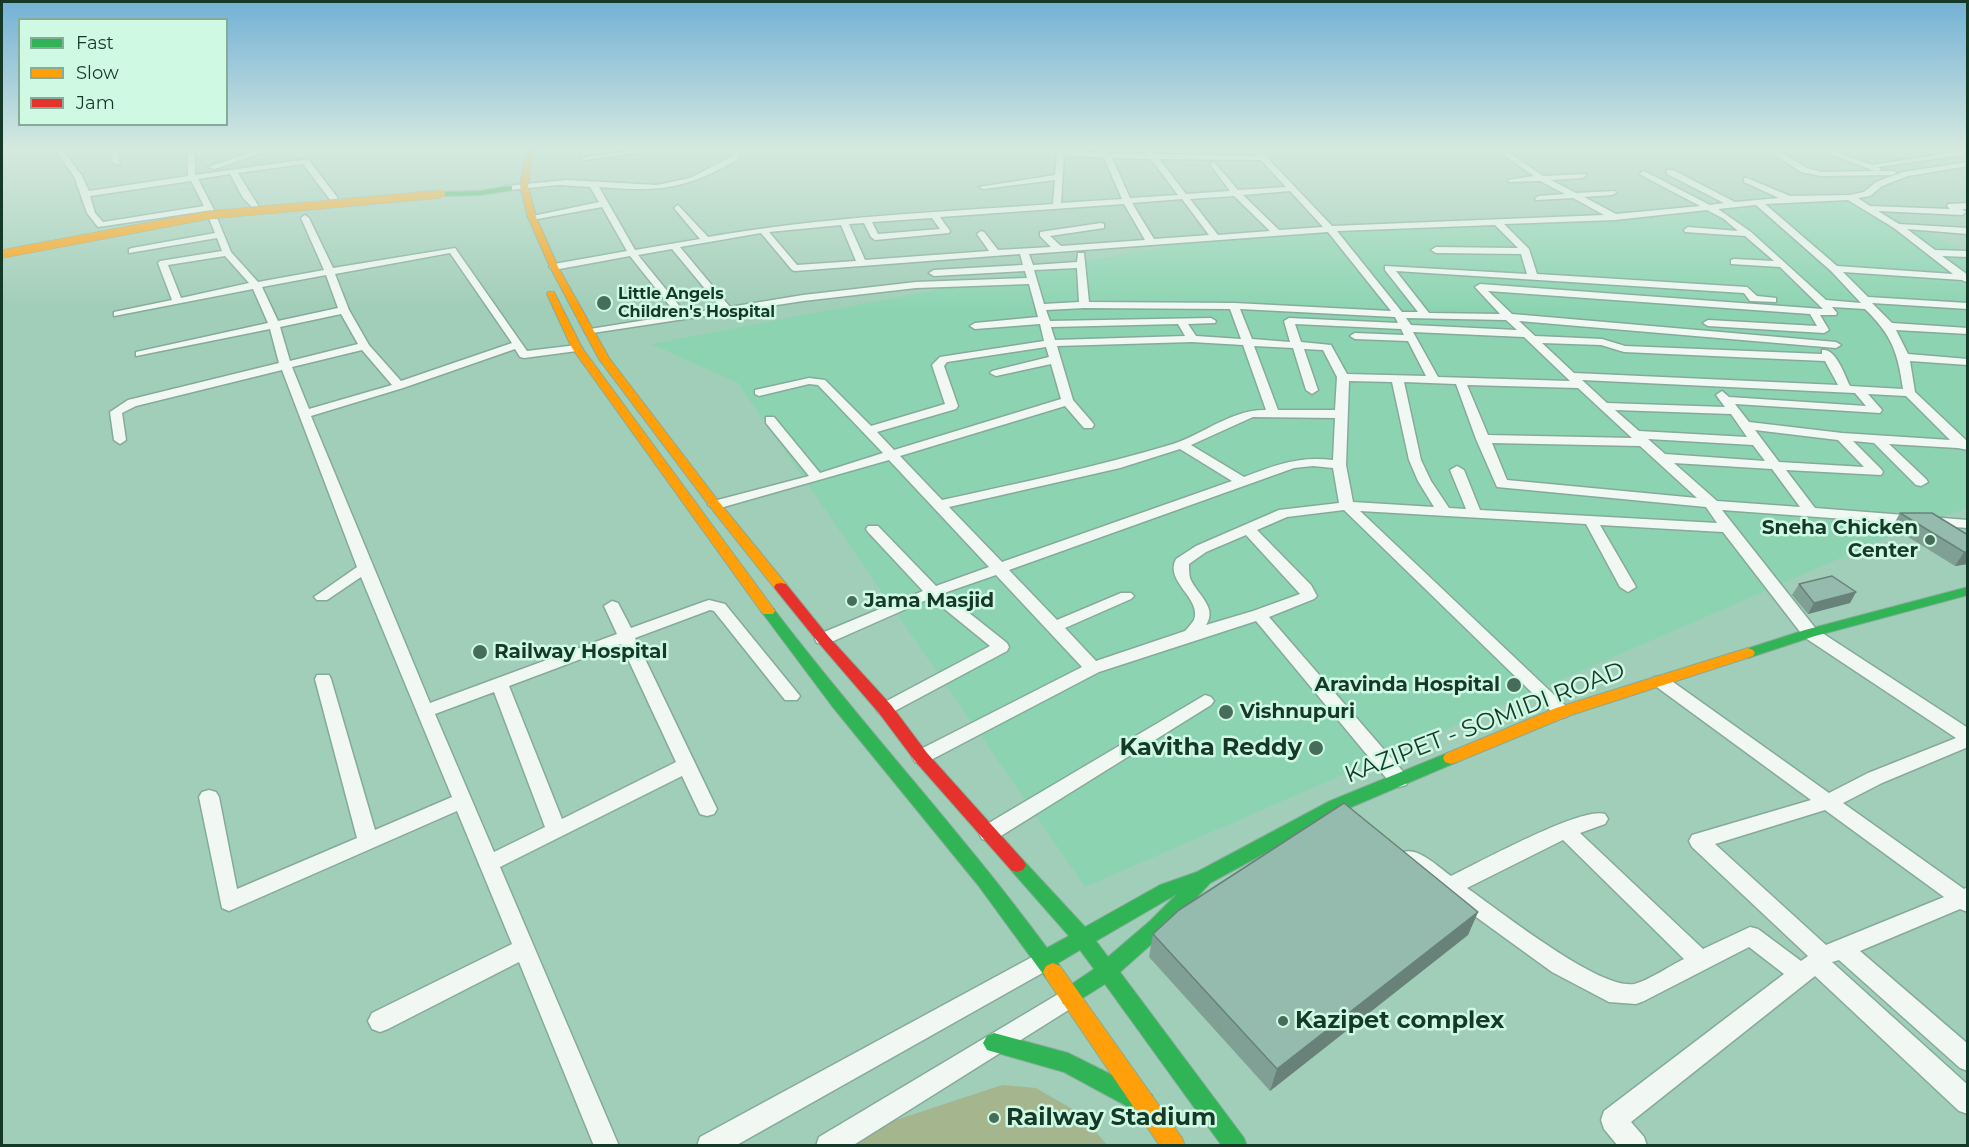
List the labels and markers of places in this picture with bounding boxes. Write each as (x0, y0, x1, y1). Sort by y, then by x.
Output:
place label: Little Angels Children's Hospital (618, 284, 775, 322)
marker: Little Angels Children's Hospital (595, 294, 613, 312)
place label: Sneha Chicken Center (1762, 516, 1918, 563)
marker: Sneha Chicken Center (1923, 533, 1937, 547)
place label: Jama Masjid (864, 589, 994, 613)
marker: Jama Masjid (845, 594, 859, 608)
place label: Railway Hospital (494, 640, 667, 664)
marker: Railway Hospital (471, 643, 489, 661)
place label: Aravinda Hospital (1315, 673, 1500, 697)
marker: Aravinda Hospital (1505, 676, 1523, 694)
place label: Vishnupuri (1240, 700, 1355, 724)
marker: Vishnupuri (1217, 703, 1235, 721)
place label: Kavitha Reddy (1119, 734, 1302, 762)
marker: Kavitha Reddy (1307, 739, 1325, 757)
place label: Kazipet complex (1295, 1007, 1504, 1035)
marker: Kazipet complex (1276, 1014, 1290, 1028)
place label: Railway Stadium (1006, 1104, 1216, 1132)
marker: Railway Stadium (987, 1111, 1001, 1125)

